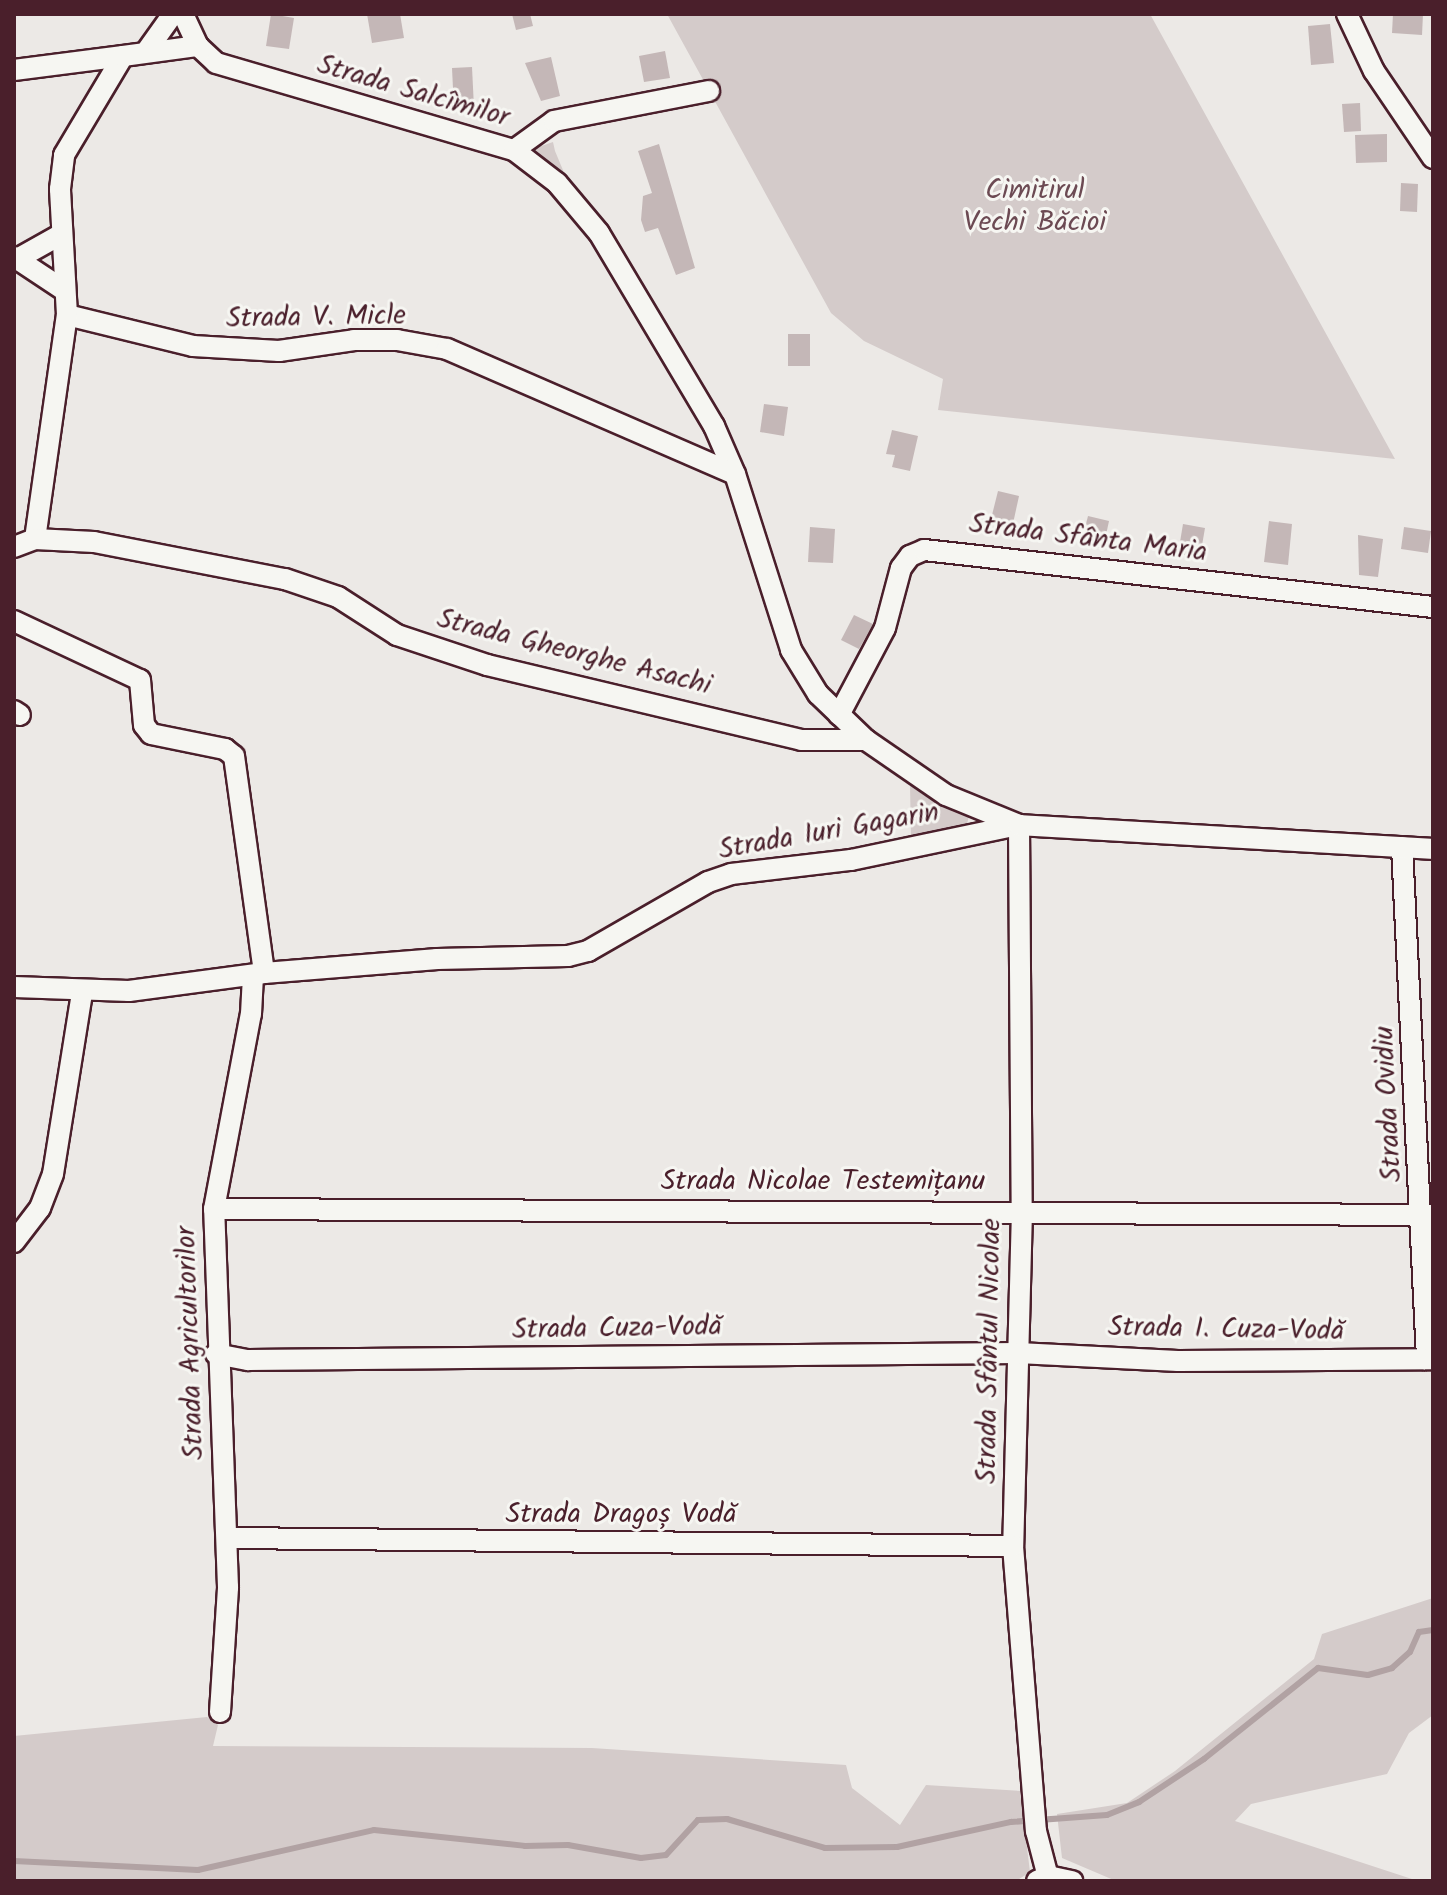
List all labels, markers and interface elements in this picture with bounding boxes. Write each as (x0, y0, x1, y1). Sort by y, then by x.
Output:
street label: Strada Salcîmilor (313, 49, 513, 135)
park label: Cimitirul Vechi Băcioi (964, 174, 1106, 240)
street label: Strada V. Micle (226, 300, 406, 336)
street label: Strada Sfânta Maria (967, 508, 1209, 570)
street label: Strada Gheorghe Asachi (433, 603, 715, 703)
street label: Strada Iuri Gagarin (716, 796, 942, 868)
street label: Strada Ovidiu (1368, 1025, 1410, 1183)
street label: Strada Nicolae Testemițanu (661, 1165, 985, 1199)
street label: Strada Sfântul Nicolae (971, 1218, 1009, 1484)
street label: Strada Agricultorilor (170, 1226, 212, 1460)
street label: Strada Cuza-Vodă (512, 1310, 722, 1348)
street label: Strada I. Cuza-Vodă (1108, 1311, 1344, 1349)
street label: Strada Dragoș Vodă (506, 1498, 736, 1532)

